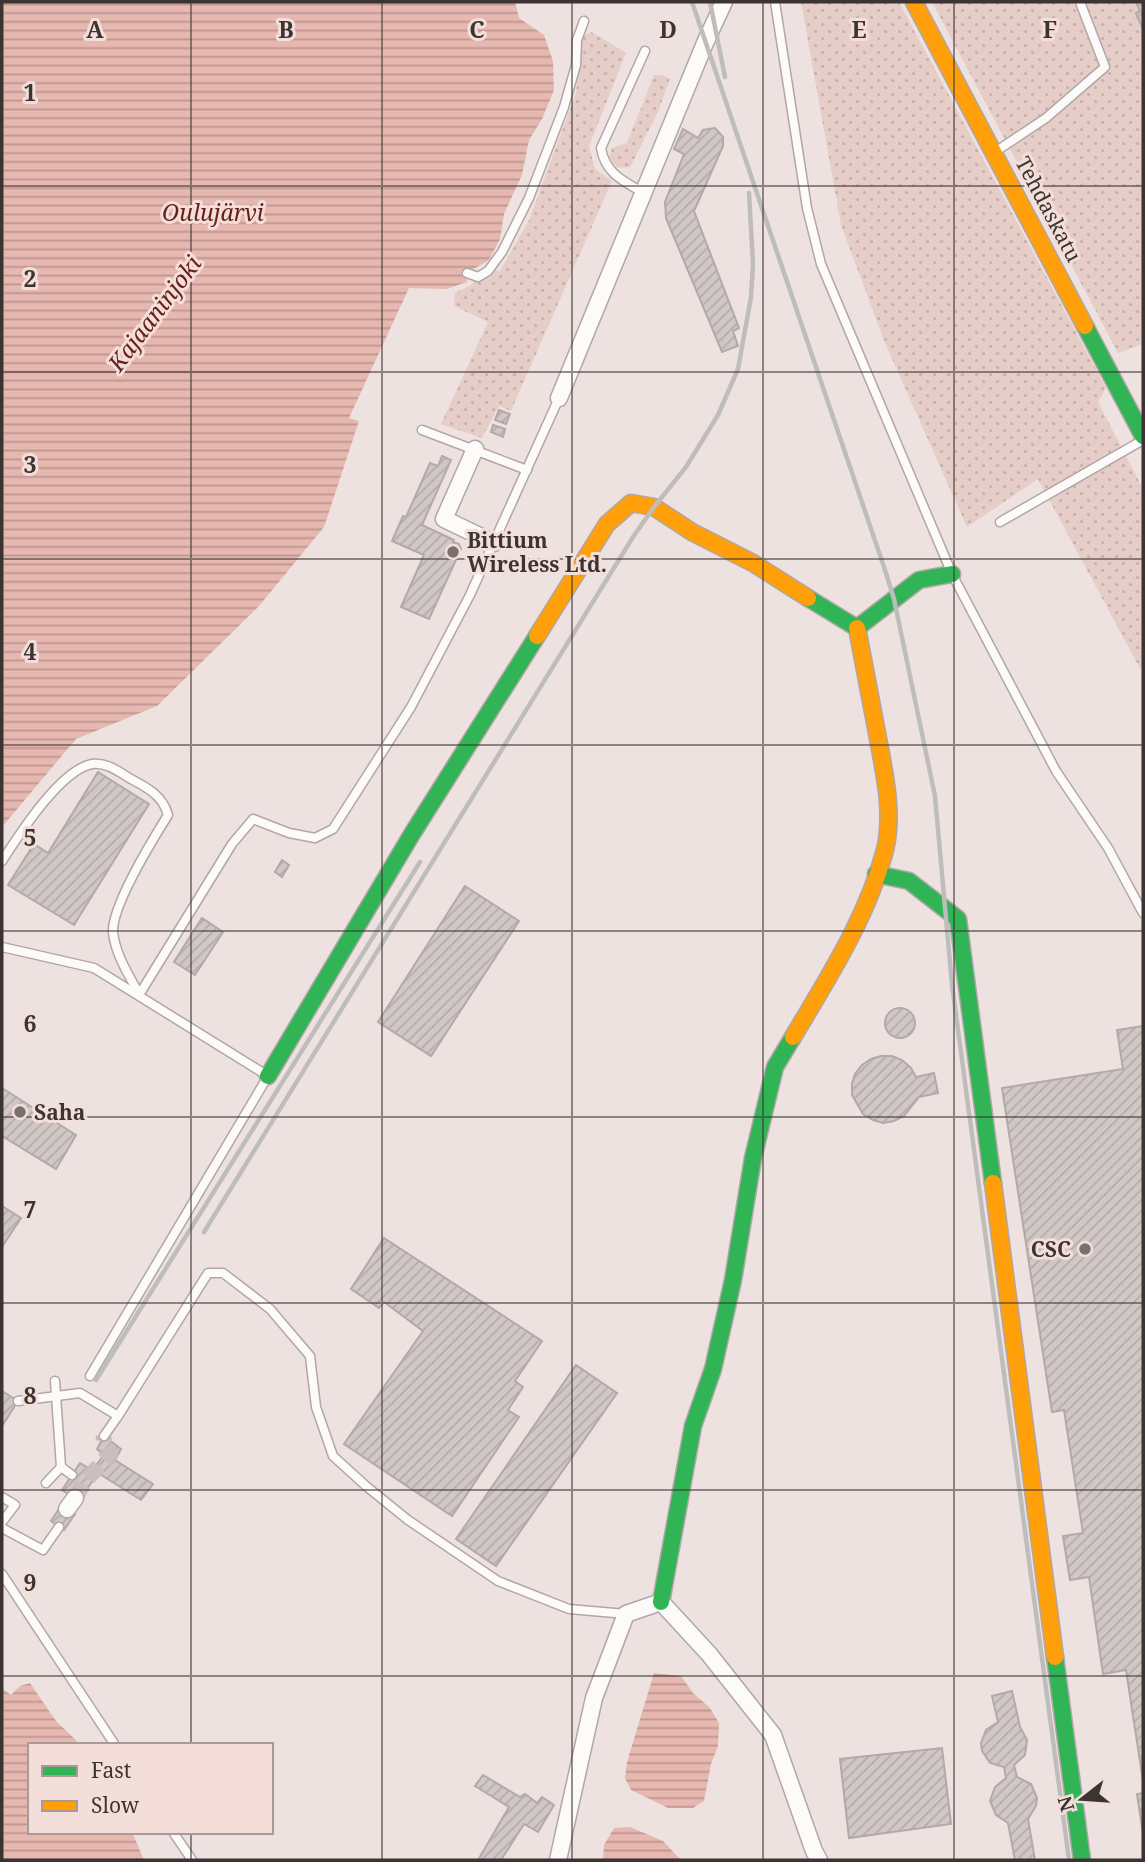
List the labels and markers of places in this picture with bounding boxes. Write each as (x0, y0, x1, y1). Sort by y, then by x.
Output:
place label: Bittium Wireless Ltd. (467, 526, 607, 578)
marker: Bittium Wireless Ltd. (445, 544, 461, 560)
place label: Saha (34, 1098, 85, 1126)
marker: Saha (12, 1104, 28, 1120)
place label: CSC (1031, 1235, 1071, 1263)
marker: CSC (1077, 1241, 1093, 1257)

